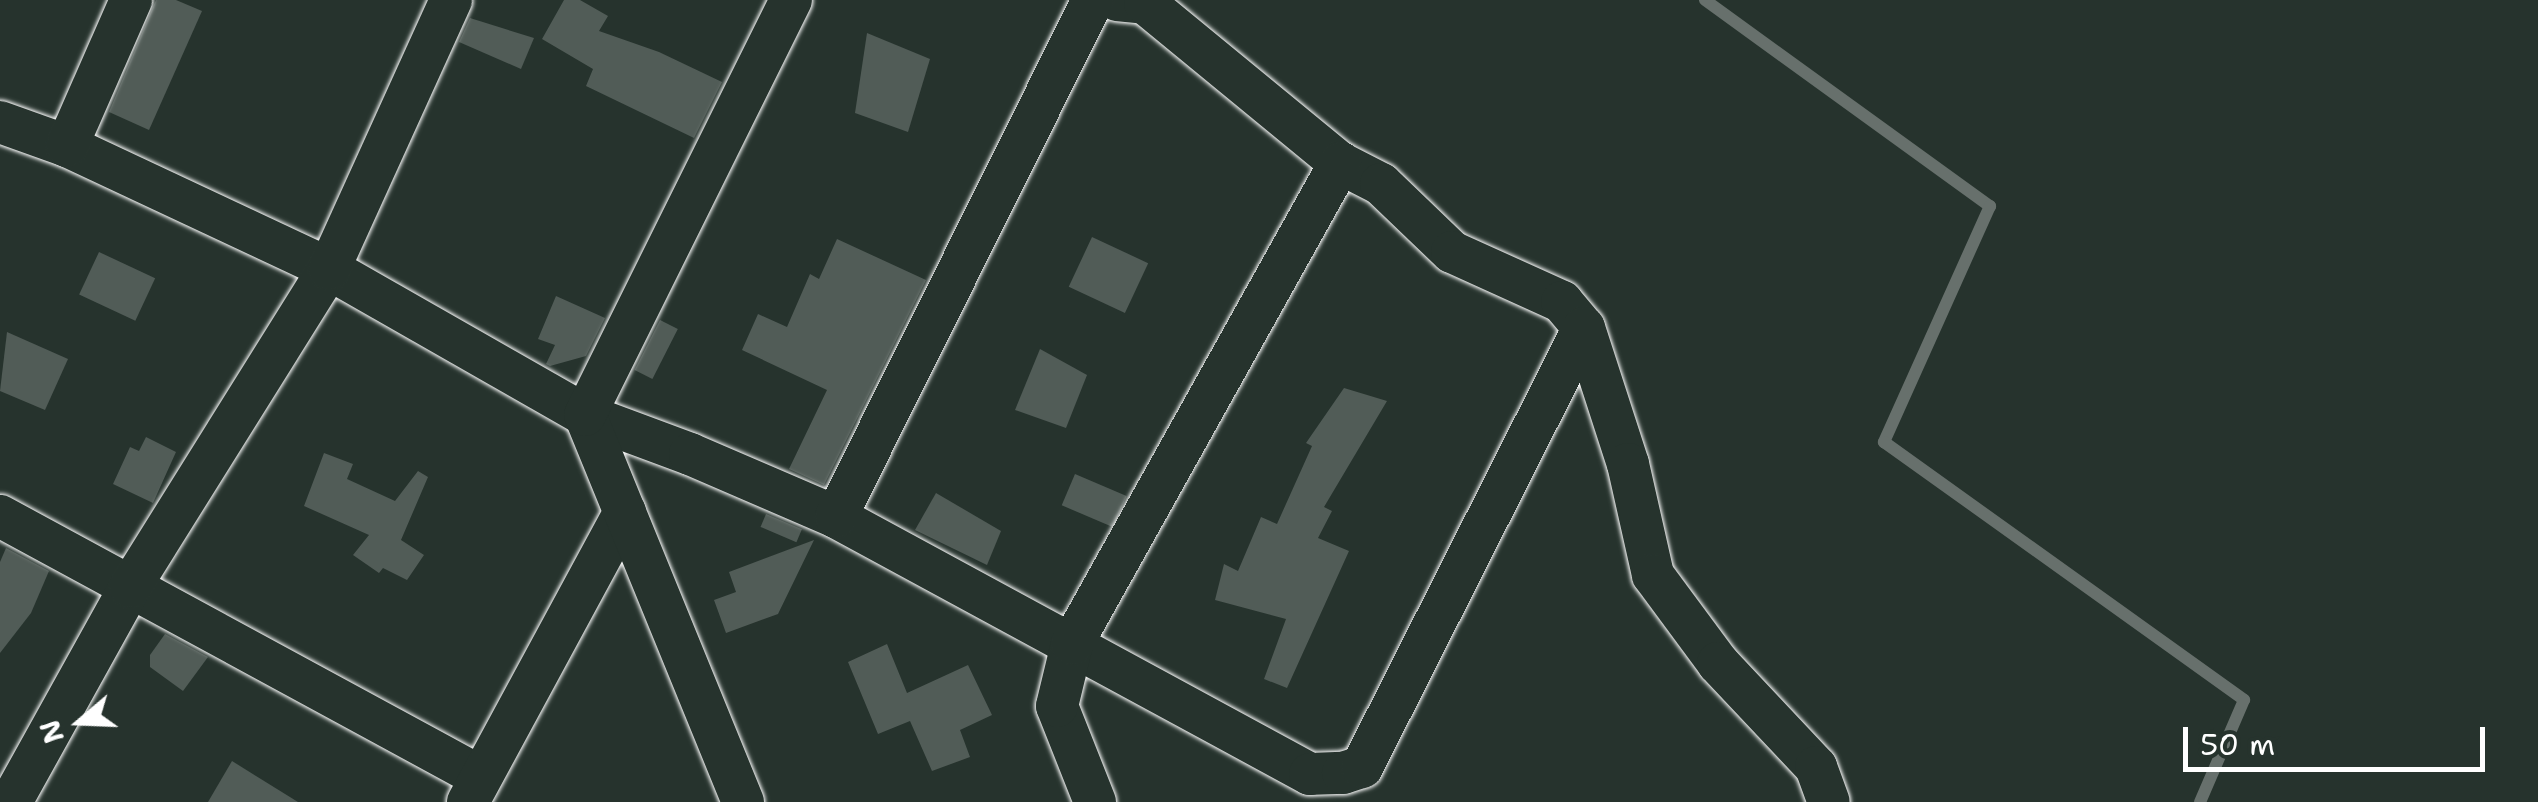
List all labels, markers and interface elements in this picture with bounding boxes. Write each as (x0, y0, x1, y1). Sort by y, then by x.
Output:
north arrow (30, 672, 130, 772)
scale bar (2188, 707, 2490, 769)
text: N (30, 715, 73, 748)
text: 50 m (2200, 724, 2275, 765)

